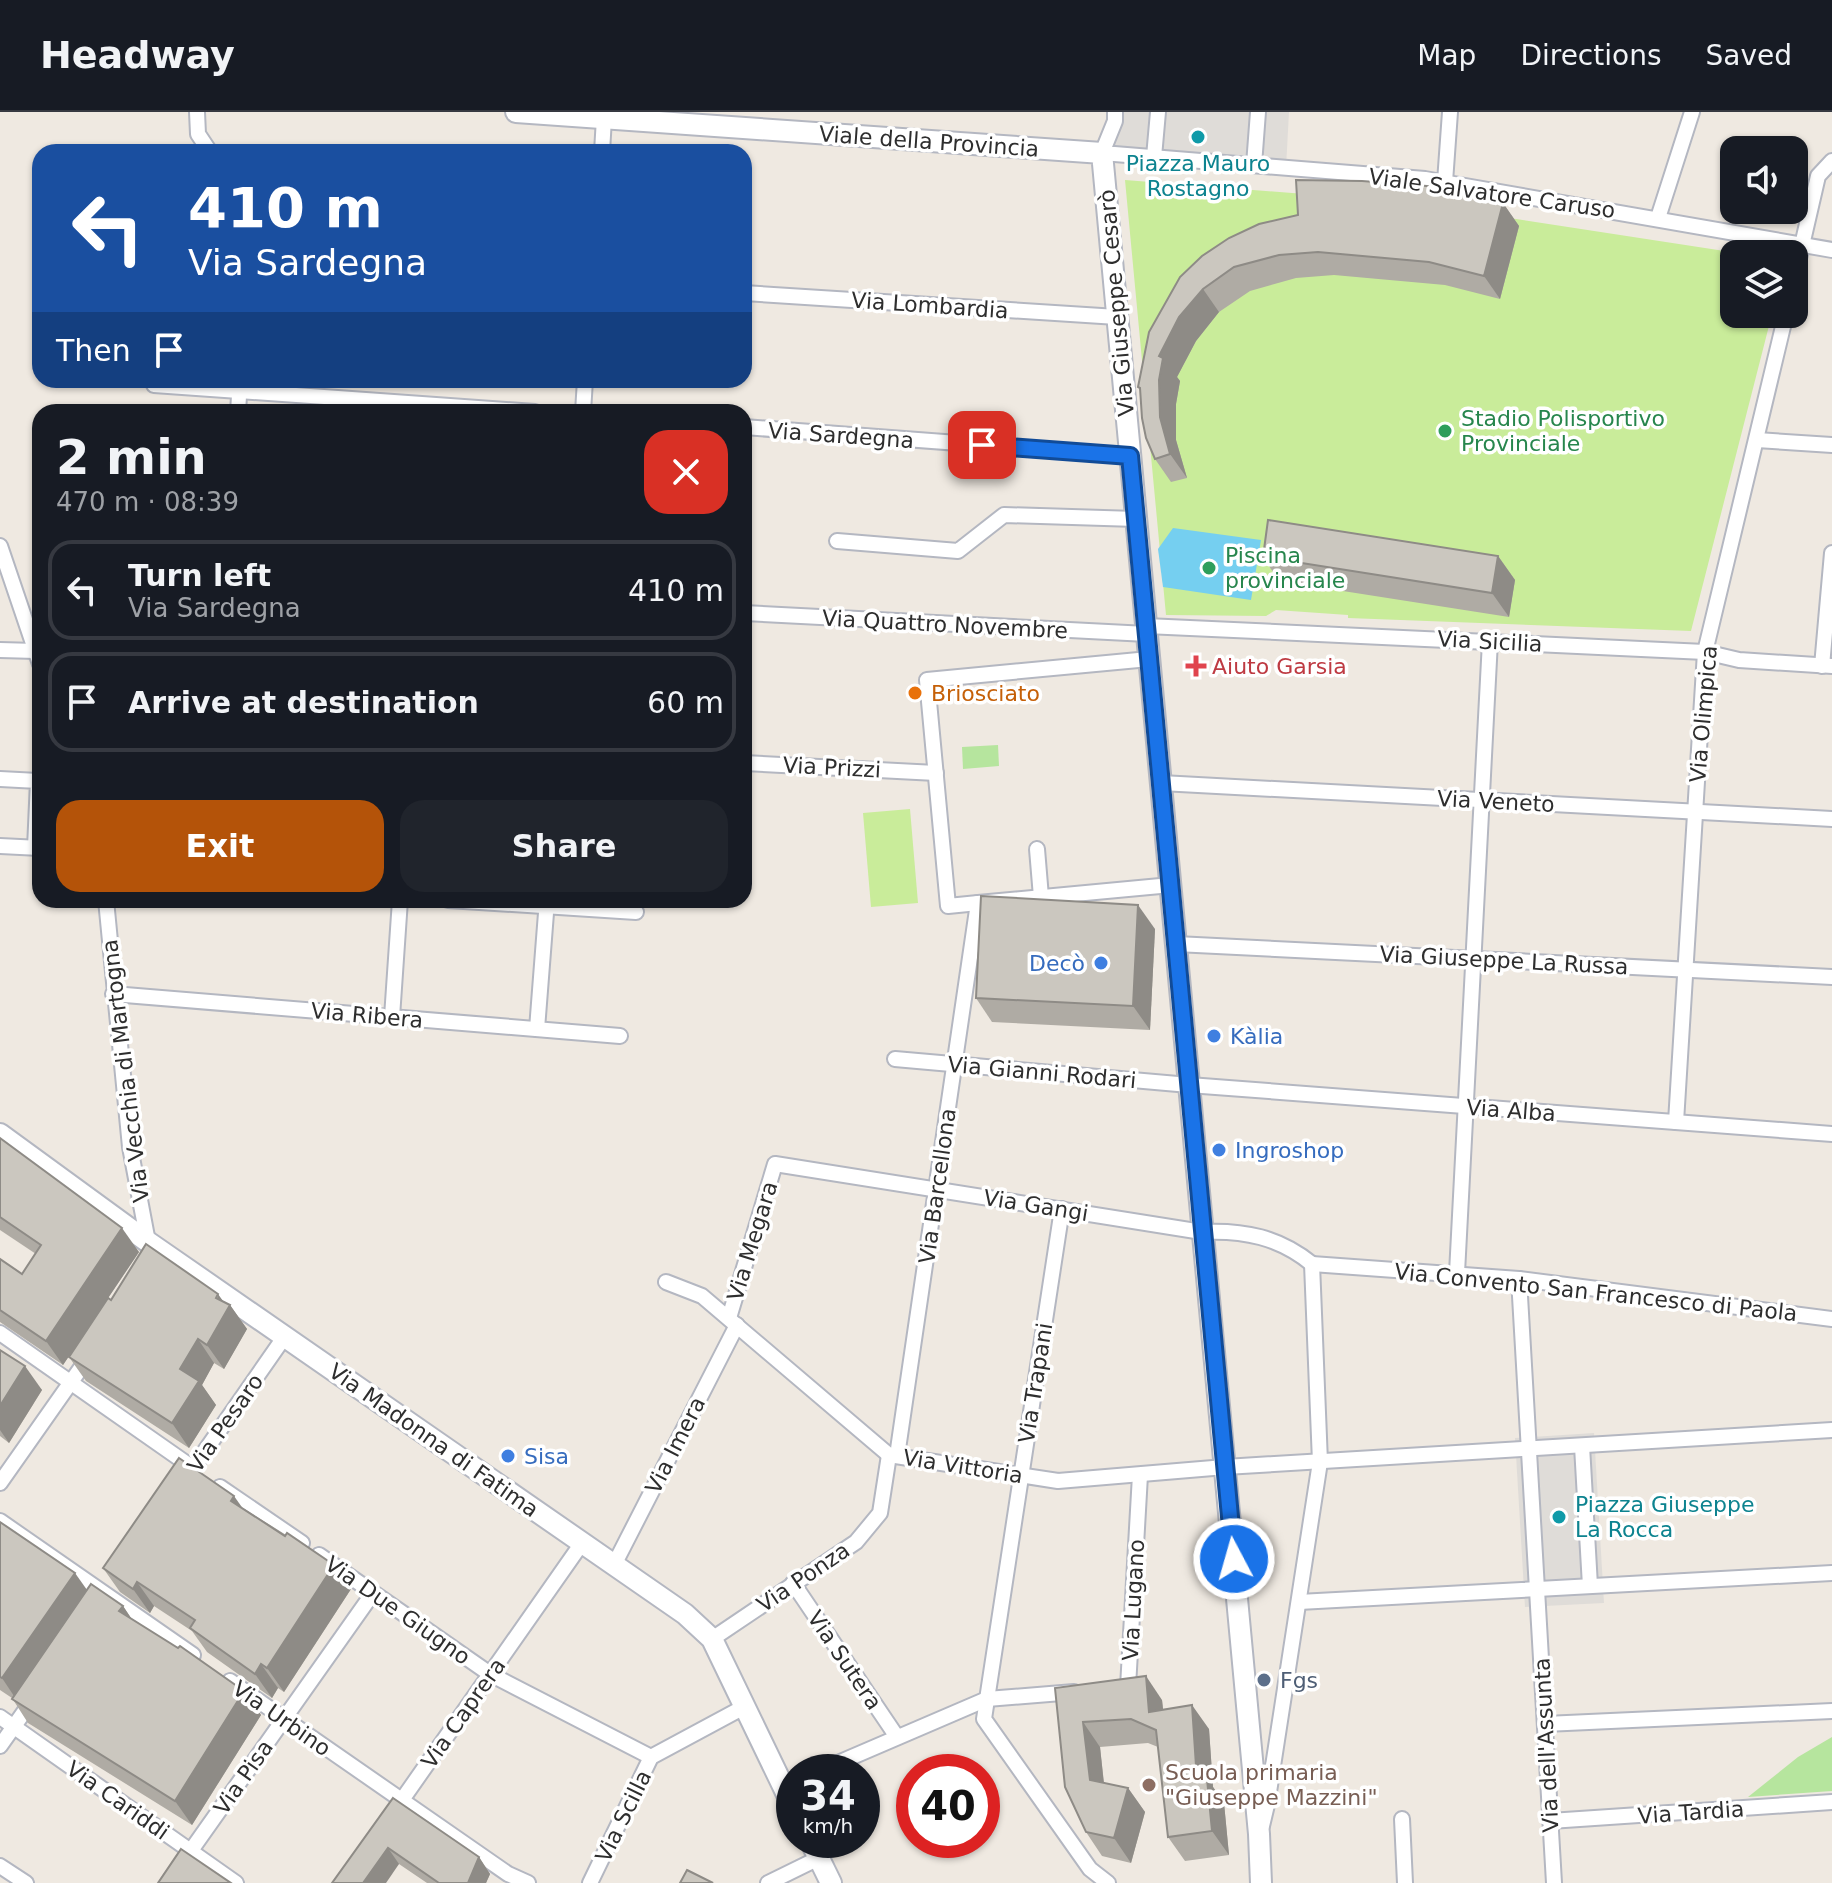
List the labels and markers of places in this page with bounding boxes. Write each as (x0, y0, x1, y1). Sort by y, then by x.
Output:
marker: Piazza Mauro Rostagno (1189, 128, 1207, 146)
place label: Piazza Mauro Rostagno (1126, 151, 1270, 201)
place label: Stadio Polisportivo Provinciale (1461, 406, 1665, 456)
pin (948, 411, 1016, 479)
marker: Stadio Polisportivo Provinciale (1436, 422, 1454, 440)
place label: Piscina provinciale (1225, 543, 1345, 593)
marker: Piscina provinciale (1200, 559, 1218, 577)
place label: Aiuto Garsia (1212, 654, 1347, 679)
marker: Aiuto Garsia (1187, 657, 1205, 675)
place label: Briosciato (931, 681, 1040, 706)
marker: Briosciato (906, 684, 924, 702)
place label: Decò (1029, 951, 1085, 976)
marker: Decò (1092, 954, 1110, 972)
place label: Kàlia (1230, 1024, 1283, 1049)
marker: Kàlia (1205, 1027, 1223, 1045)
place label: Ingroshop (1235, 1138, 1344, 1163)
marker: Ingroshop (1210, 1141, 1228, 1159)
place label: Sisa (524, 1444, 569, 1469)
marker: Sisa (499, 1447, 517, 1465)
place label: Piazza Giuseppe La Rocca (1575, 1492, 1755, 1542)
marker: Piazza Giuseppe La Rocca (1550, 1508, 1568, 1526)
place label: Fgs (1280, 1668, 1318, 1693)
marker: Fgs (1255, 1671, 1273, 1689)
place label: Scuola primaria "Giuseppe Mazzini" (1165, 1760, 1378, 1810)
marker: Scuola primaria "Giuseppe Mazzini" (1140, 1776, 1158, 1794)

